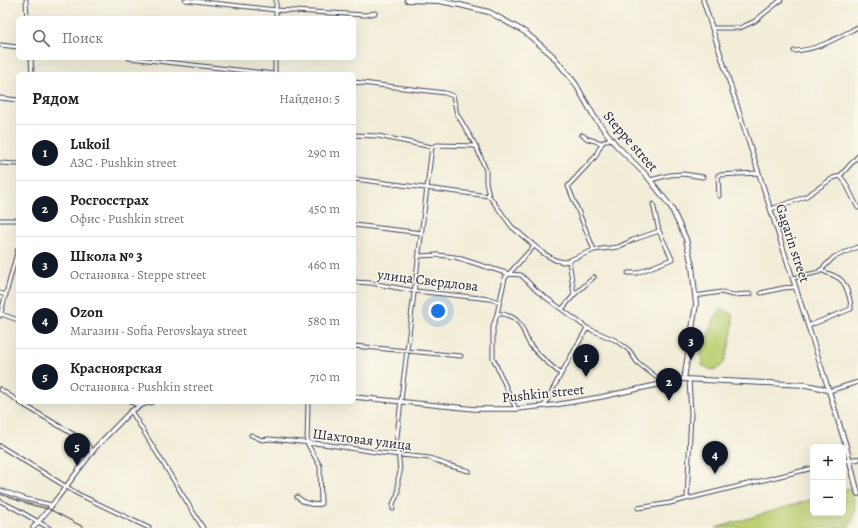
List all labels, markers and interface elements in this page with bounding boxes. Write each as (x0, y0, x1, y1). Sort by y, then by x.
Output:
search box (16, 16, 356, 60)
icon: search (30, 27, 52, 49)
text: Поиск (62, 28, 103, 48)
text: Рядом (32, 87, 79, 110)
text: Найдено: 5 (279, 90, 340, 107)
street label: Steppe street (599, 107, 663, 176)
text: Lukoil (70, 134, 110, 154)
text: 1 (43, 144, 47, 161)
text: 290 m (308, 144, 340, 161)
text: АЗС · Pushkin street (70, 154, 177, 171)
text: Росгосстрах (70, 190, 149, 210)
text: 2 (42, 200, 48, 217)
text: 450 m (308, 200, 340, 217)
street label: Gagarin street (771, 201, 814, 285)
text: Офис · Pushkin street (70, 210, 184, 227)
text: Школа № 3 (70, 246, 143, 266)
text: 3 (42, 256, 48, 273)
text: 460 m (308, 256, 340, 273)
street label: улица Свердлова (375, 265, 480, 296)
text: Остановка · Steppe street (70, 266, 206, 283)
your location (428, 301, 448, 321)
text: Ozon (70, 302, 103, 322)
text: 4 (42, 312, 48, 329)
text: 580 m (308, 312, 340, 329)
text: Магазин · Sofia Perovskaya street (70, 322, 247, 339)
pin: 3 (678, 327, 704, 360)
pin: 1 (573, 344, 599, 377)
text: Красноярская (70, 358, 162, 378)
text: 5 (42, 368, 48, 385)
text: 710 m (310, 368, 340, 385)
pin: 2 (656, 368, 682, 401)
text: Остановка · Pushkin street (70, 378, 213, 395)
street label: Pushkin street (501, 380, 585, 407)
street label: Шахтовая улица (311, 424, 413, 455)
pin: 5 (64, 433, 90, 466)
pin: 4 (702, 441, 728, 474)
map controls (810, 444, 846, 516)
button: + (810, 444, 846, 480)
button: − (810, 480, 846, 516)

